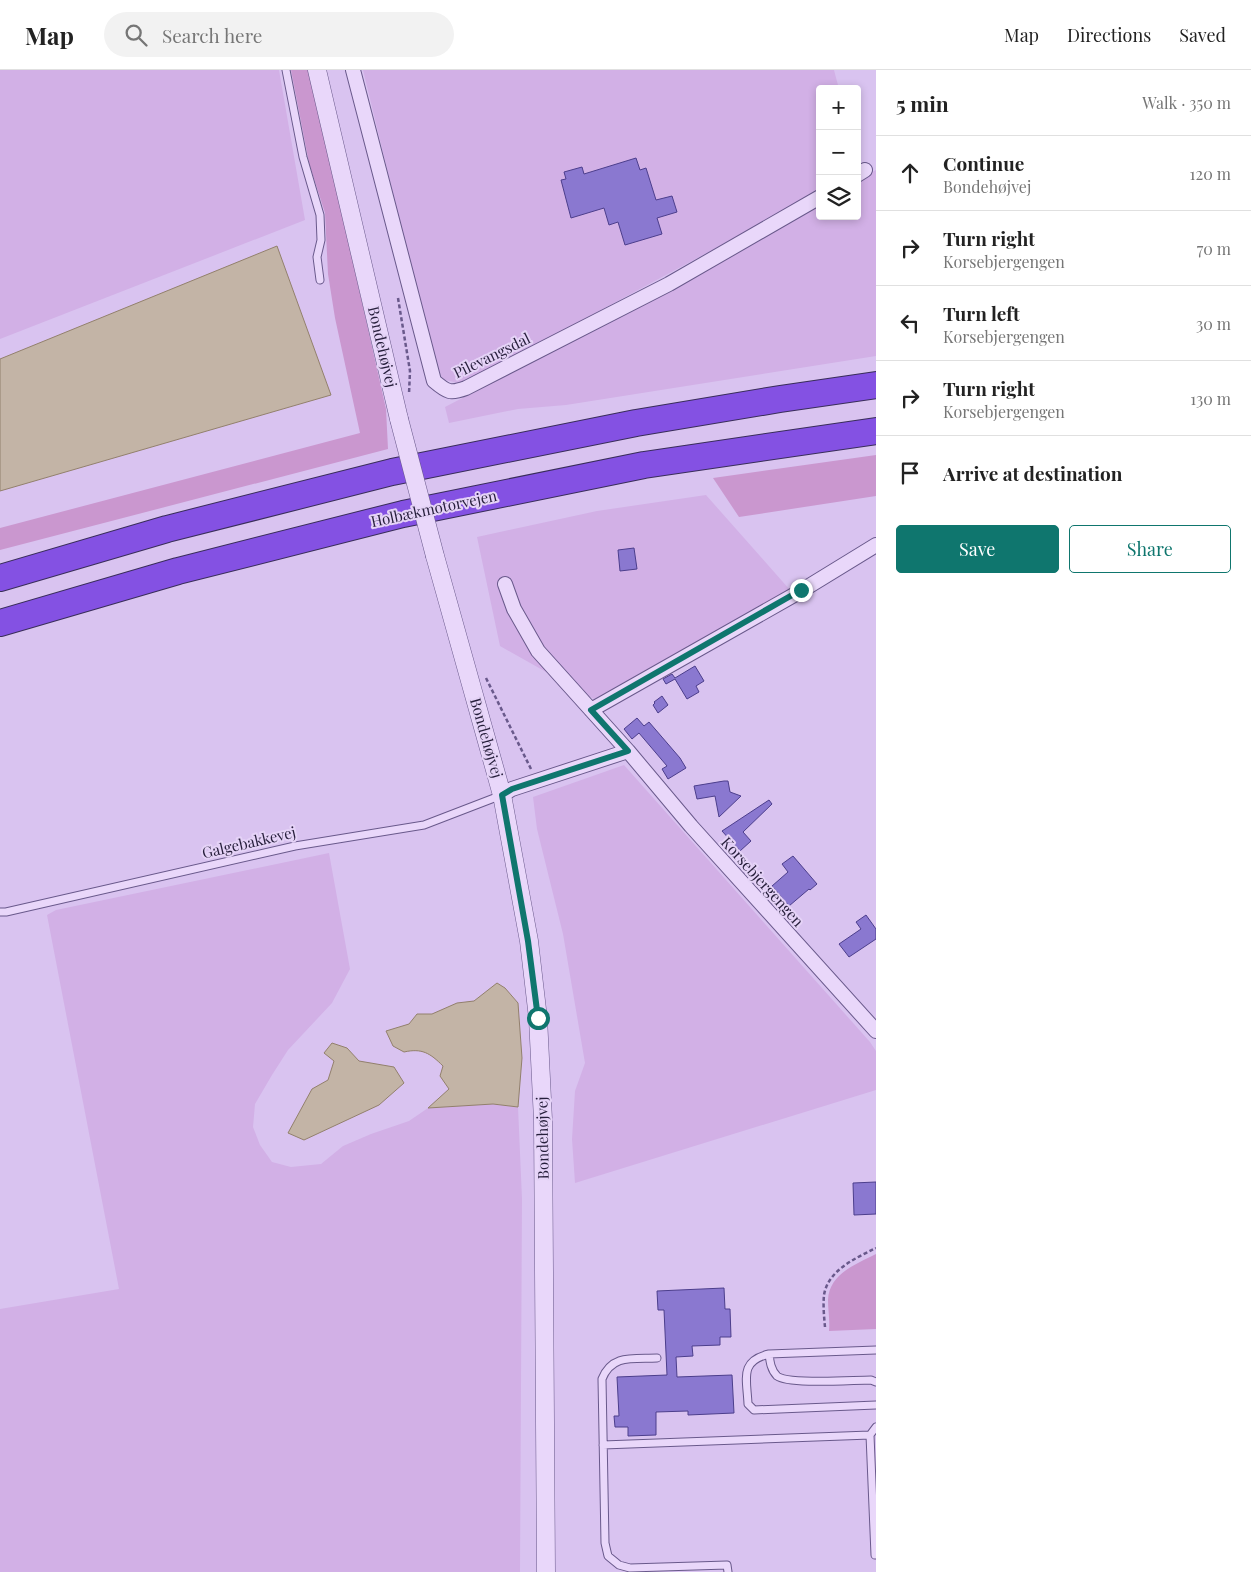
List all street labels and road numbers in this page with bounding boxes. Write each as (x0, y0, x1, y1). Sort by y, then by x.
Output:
street label: Bondehøjvej (364, 304, 402, 389)
street label: Pilevangsdal (450, 328, 533, 382)
street label: Holbækmotorvejen (369, 485, 499, 531)
street label: Bondehøjvej (466, 695, 508, 780)
street label: Galgebakkevej (200, 822, 298, 863)
street label: Korsebjergengen (717, 832, 808, 930)
street label: Bondehøjvej (531, 1097, 553, 1180)

